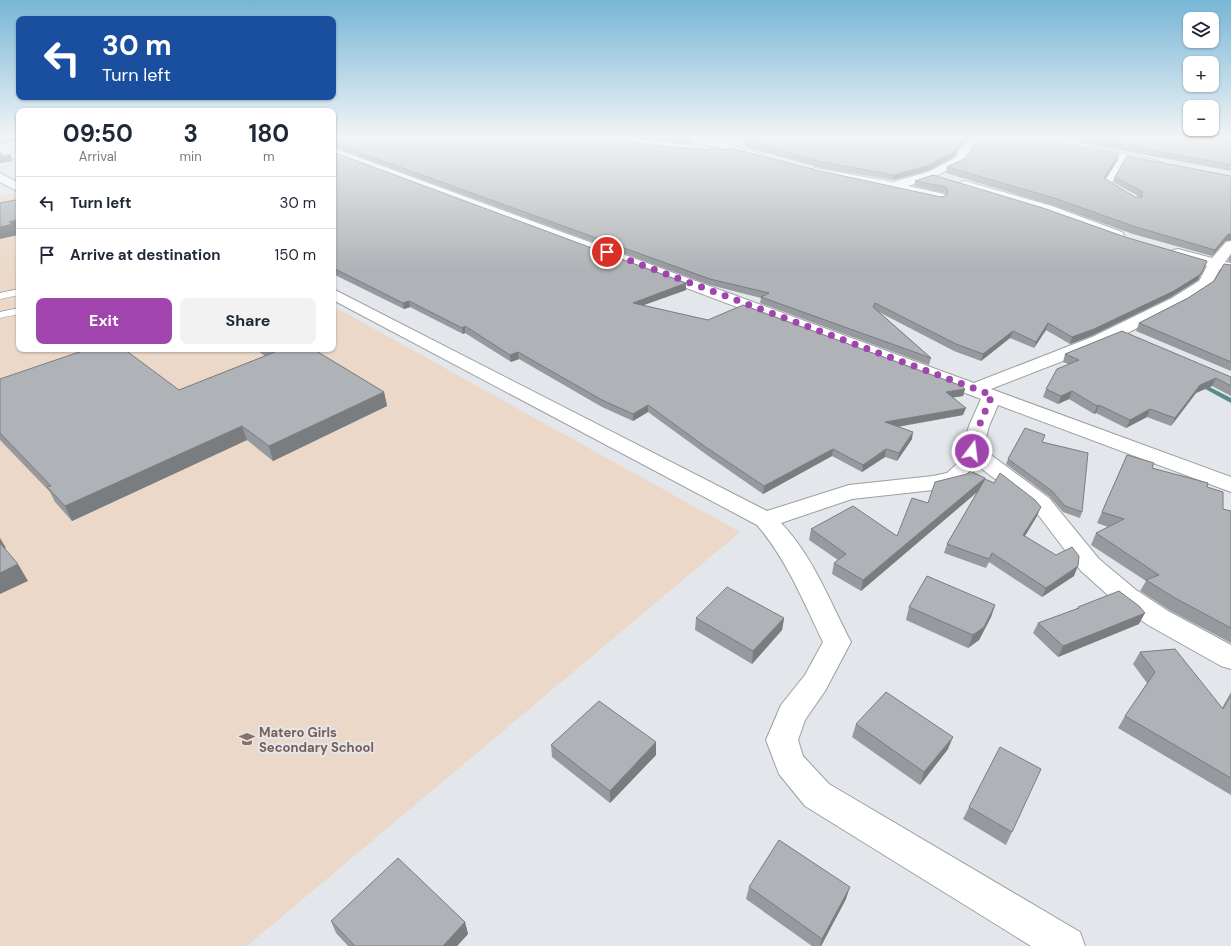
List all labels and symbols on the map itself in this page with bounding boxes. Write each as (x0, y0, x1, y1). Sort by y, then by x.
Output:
pin (590, 235, 624, 269)
position arrow (951, 430, 993, 472)
place label: Matero Girls Secondary School (259, 724, 374, 756)
school or university icon: Matero Girls Secondary School (238, 730, 256, 748)

